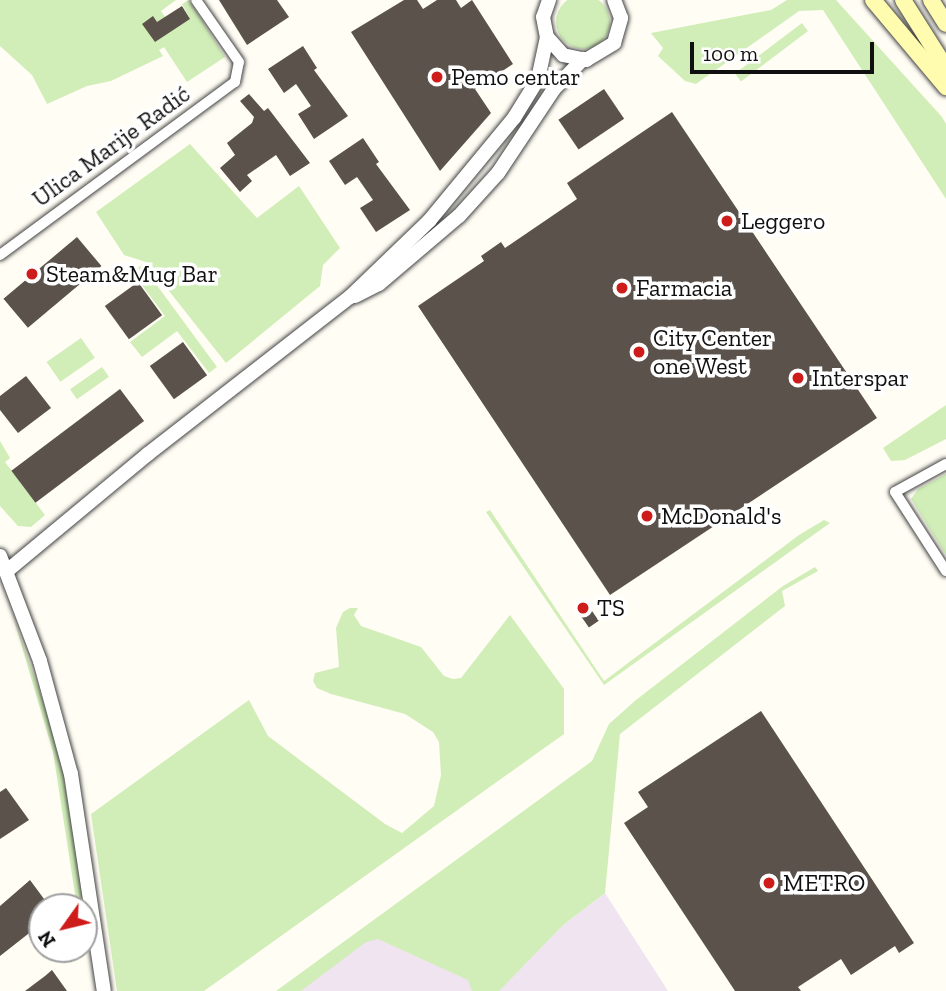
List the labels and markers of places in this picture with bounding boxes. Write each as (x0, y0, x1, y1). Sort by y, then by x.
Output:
place label: Pemo centar (451, 63, 581, 91)
marker: Pemo centar (429, 69, 445, 85)
place label: Leggero (741, 207, 825, 235)
marker: Leggero (719, 213, 735, 229)
place label: Steam&Mug Bar (46, 260, 218, 288)
marker: Steam&Mug Bar (24, 266, 40, 282)
place label: Farmacia (636, 274, 732, 302)
marker: Farmacia (614, 280, 630, 296)
place label: City Center one West (653, 324, 773, 380)
marker: City Center one West (631, 344, 647, 360)
place label: Interspar (812, 364, 909, 392)
marker: Interspar (790, 370, 806, 386)
place label: McDonald's (661, 502, 781, 530)
marker: McDonald's (639, 508, 655, 524)
place label: TS (597, 594, 625, 622)
marker: TS (575, 600, 591, 616)
place label: METRO (783, 869, 865, 897)
marker: METRO (761, 875, 777, 891)

